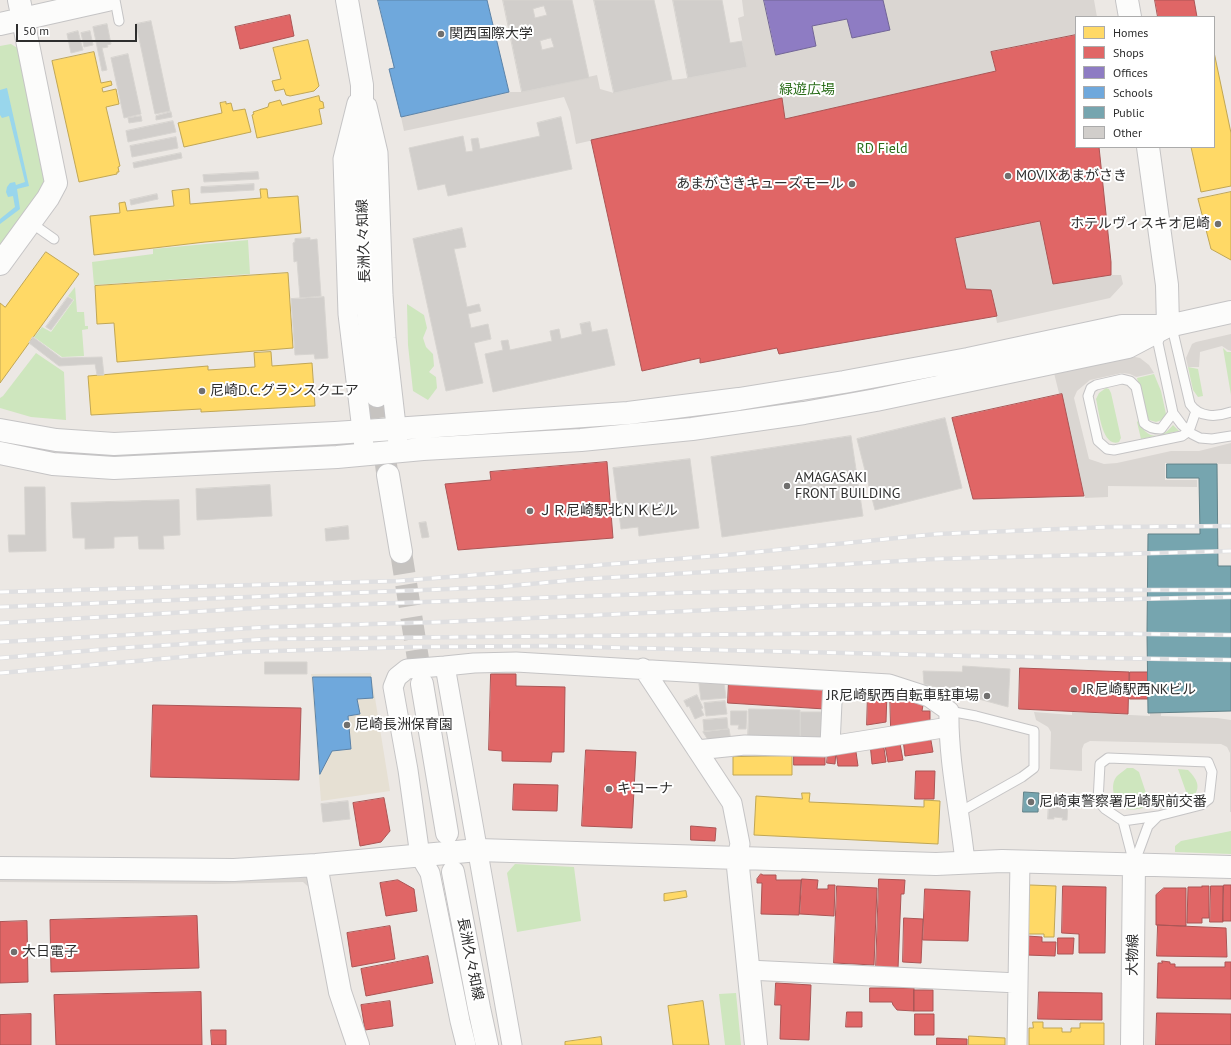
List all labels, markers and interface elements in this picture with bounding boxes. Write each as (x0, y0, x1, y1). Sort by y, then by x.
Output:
scale bar (18, 16, 139, 42)
legend (1075, 16, 1215, 148)
text: 50 m (23, 23, 49, 38)
text: Homes (1113, 25, 1148, 40)
place label: 関西国際大学 (449, 26, 533, 42)
marker: 関西国際大学 (436, 29, 446, 39)
text: Shops (1113, 45, 1144, 60)
text: Offices (1113, 65, 1148, 80)
park label: 緑遊広場 (779, 82, 835, 98)
text: Schools (1113, 85, 1153, 100)
text: Public (1113, 105, 1144, 120)
text: Other (1113, 125, 1142, 140)
park label: RD Field (857, 141, 907, 157)
place label: MOVIXあまがさき (1016, 168, 1127, 184)
marker: MOVIXあまがさき (1003, 171, 1013, 181)
place label: あまがさきキューズモール (676, 176, 844, 192)
marker: あまがさきキューズモール (847, 179, 857, 189)
street label: 長洲久々知線 (354, 199, 374, 283)
place label: ホテルヴィスキオ尼崎 (1070, 216, 1210, 232)
marker: ホテルヴィスキオ尼崎 (1213, 219, 1223, 229)
place label: 尼崎D.C.グランスクエア (210, 383, 359, 399)
marker: 尼崎D.C.グランスクエア (197, 386, 207, 396)
place label: AMAGASAKI FRONT BUILDING (795, 470, 900, 502)
marker: AMAGASAKI FRONT BUILDING (782, 481, 792, 491)
place label: ＪＲ尼崎駅北ＮＫビル (538, 503, 678, 519)
marker: ＪＲ尼崎駅北ＮＫビル (525, 506, 535, 516)
place label: JR尼崎駅西NKビル (1082, 682, 1196, 698)
marker: JR尼崎駅西NKビル (1069, 685, 1079, 695)
place label: JR尼崎駅西自転車駐車場 (827, 688, 979, 704)
marker: JR尼崎駅西自転車駐車場 (982, 691, 992, 701)
place label: 尼崎長洲保育園 (355, 717, 453, 733)
marker: 尼崎長洲保育園 (342, 720, 352, 730)
place label: キコーナ (617, 781, 673, 797)
marker: キコーナ (604, 784, 614, 794)
place label: 尼崎東警察署尼崎駅前交番 (1039, 794, 1207, 810)
marker: 尼崎東警察署尼崎駅前交番 (1026, 797, 1036, 807)
street label: 長洲久々知線 (454, 916, 486, 1002)
street label: 大物線 (1124, 934, 1142, 976)
place label: 大日電子 (22, 944, 78, 960)
marker: 大日電子 (9, 947, 19, 957)

